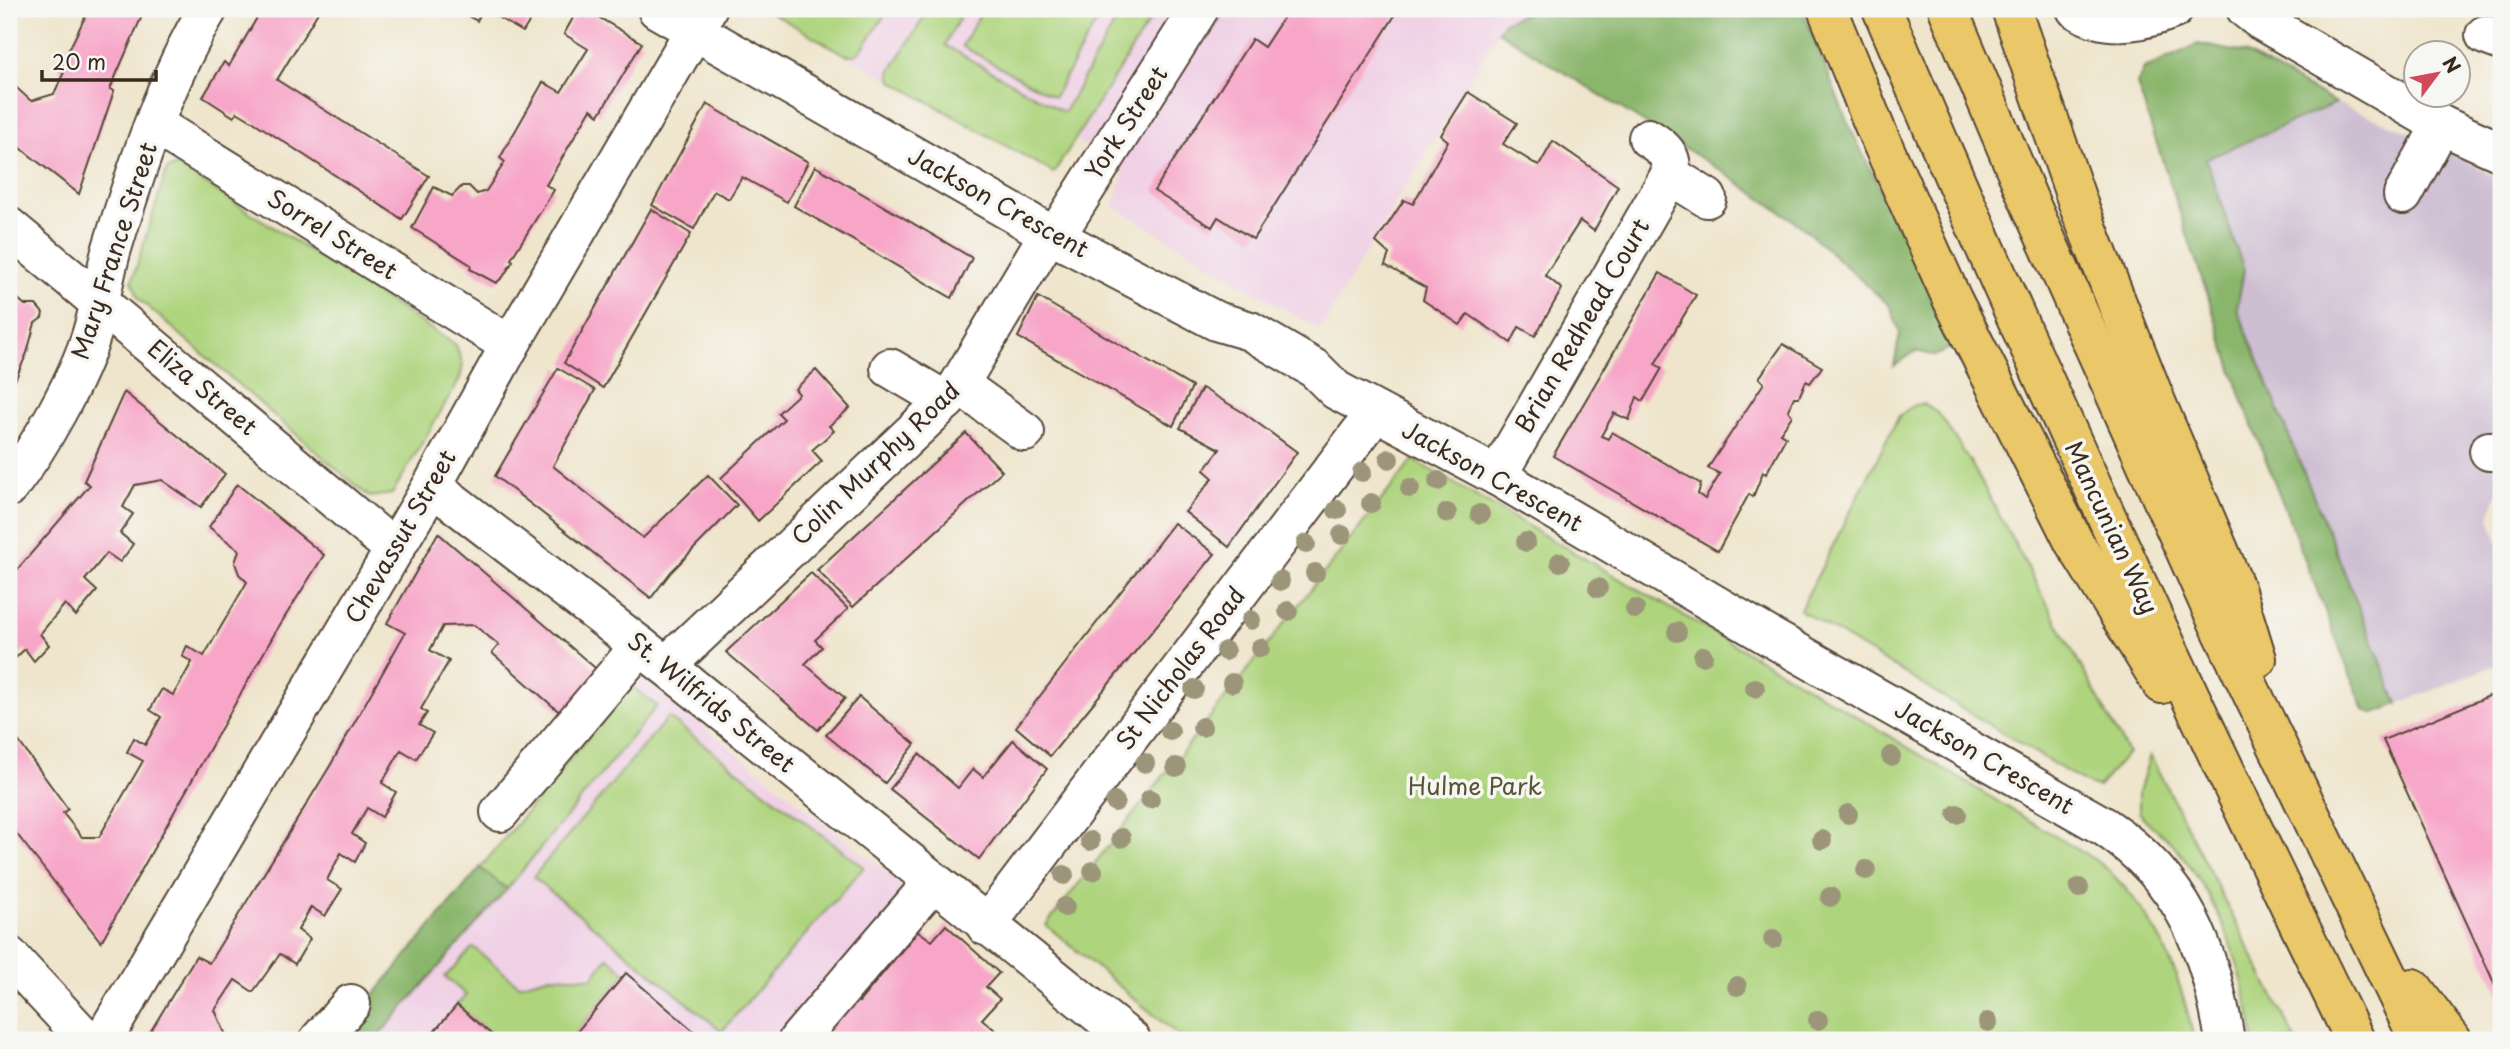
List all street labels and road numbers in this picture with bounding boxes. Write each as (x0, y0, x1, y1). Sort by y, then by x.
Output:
street label: York Street (1075, 58, 1176, 186)
street label: Mary France Street (61, 137, 165, 364)
street label: Jackson Crescent (902, 137, 1096, 266)
street label: Sorrel Street (261, 179, 405, 288)
street label: Brian Redhead Court (1505, 211, 1658, 439)
street label: Eliza Street (141, 330, 266, 443)
street label: Colin Murphy Road (782, 372, 967, 553)
street label: Jackson Crescent (1396, 411, 1590, 540)
street label: Mancunian Way (2057, 435, 2169, 620)
street label: Chevassut Street (335, 442, 464, 630)
street label: St Nicholas Road (1106, 579, 1253, 757)
street label: St. Wilfrids Street (621, 622, 804, 781)
street label: Jackson Crescent (1889, 690, 2081, 822)

